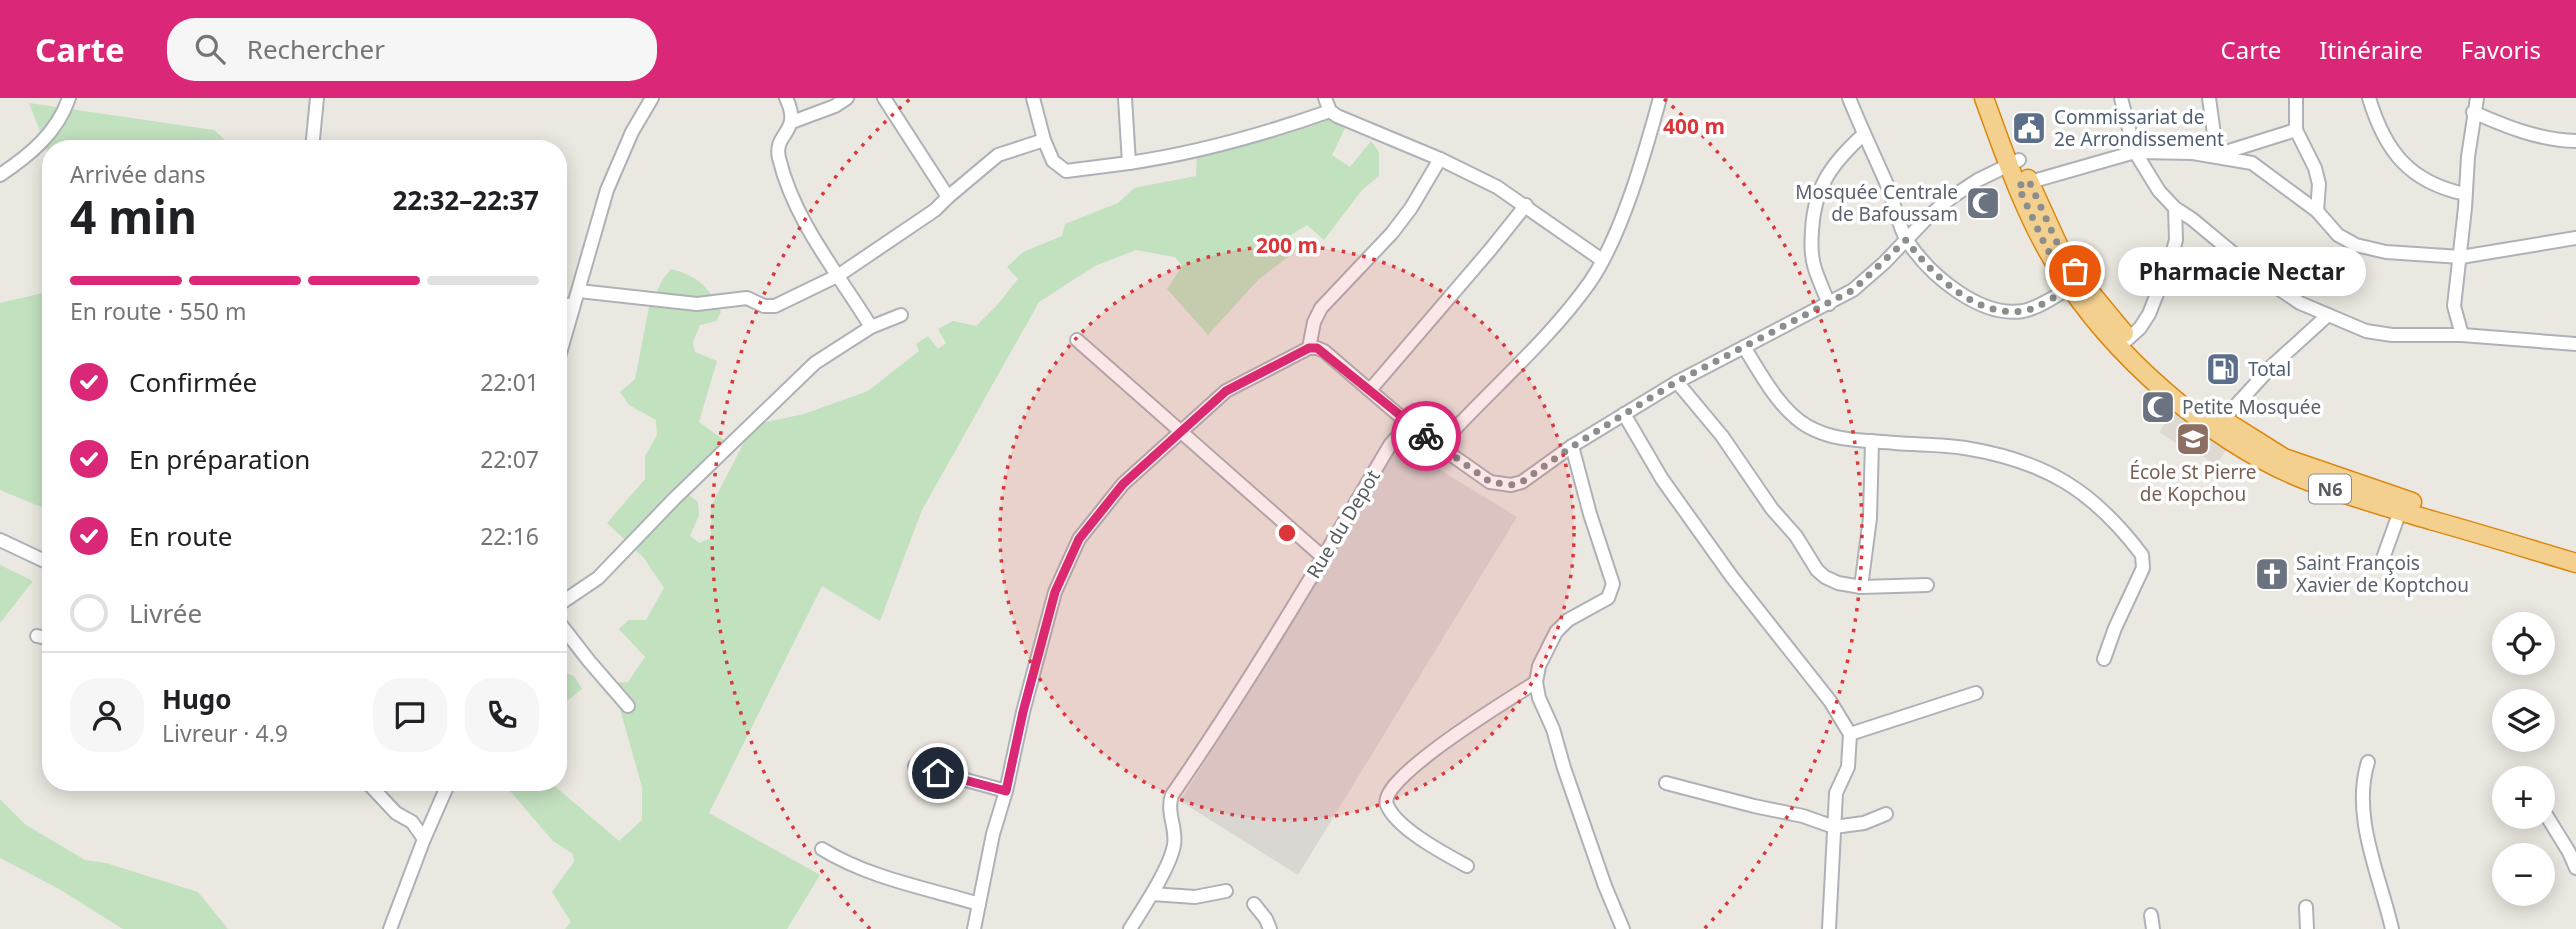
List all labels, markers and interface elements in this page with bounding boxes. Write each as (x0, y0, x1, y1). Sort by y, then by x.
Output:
search box (167, 18, 657, 81)
text: Carte (35, 27, 125, 72)
icon: search (191, 30, 229, 68)
text: Rechercher (247, 31, 385, 67)
text: Carte (2221, 33, 2281, 66)
text: Itinéraire (2319, 33, 2423, 66)
text: Favoris (2461, 33, 2541, 66)
place label: Commissariat de 2e Arrondissement (2054, 104, 2224, 152)
public building icon: Commissariat de 2e Arrondissement (2010, 109, 2048, 147)
text: 400 m (1663, 112, 1725, 140)
text: Arrivée dans (70, 158, 206, 190)
place label: Mosquée Centrale de Bafoussam (1795, 179, 1958, 227)
text: 22:32–22:37 (392, 182, 539, 218)
mosque icon: Mosquée Centrale de Bafoussam (1964, 184, 2002, 222)
text: 4 min (70, 185, 197, 247)
text: 200 m (1256, 231, 1318, 259)
pin (2045, 241, 2105, 301)
callout: Pharmacie Nectar (2117, 246, 2366, 296)
icon: bag (2056, 252, 2094, 290)
text: Pharmacie Nectar (2139, 255, 2345, 287)
text: En route · 550 m (70, 295, 247, 327)
fuel station icon: Total (2204, 350, 2242, 388)
place label: Total (2248, 356, 2291, 382)
icon: check (70, 363, 108, 401)
text: Confirmée (129, 364, 257, 400)
text: 22:01 (480, 366, 539, 398)
mosque icon: Petite Mosquée (2139, 388, 2177, 426)
place label: Petite Mosquée (2182, 394, 2321, 420)
courier (1391, 401, 1461, 471)
icon: bike (1407, 417, 1445, 455)
school or university icon: École St Pierre de Kopchou (2174, 420, 2212, 458)
icon: check (70, 440, 108, 478)
text: En préparation (129, 441, 310, 477)
text: 22:07 (480, 443, 539, 475)
place label: École St Pierre de Kopchou (2129, 459, 2257, 507)
street label: Rue du Depot (1300, 465, 1386, 583)
road number: N6 (2309, 474, 2351, 503)
icon: check (70, 517, 108, 555)
text: En route (129, 518, 232, 554)
text: 22:16 (480, 520, 539, 552)
centre of rings (1275, 521, 1299, 545)
place label: Saint François Xavier de Koptchou (2296, 550, 2469, 598)
church icon: Saint François Xavier de Koptchou (2253, 555, 2291, 593)
text: Livrée (129, 595, 202, 631)
map controls (2492, 612, 2555, 906)
button: locate (2492, 612, 2555, 675)
button: person (70, 678, 144, 752)
button: chat (373, 678, 447, 752)
button: phone (465, 678, 539, 752)
text: Hugo (162, 681, 231, 717)
button: layers (2492, 689, 2555, 752)
text: Livreur · 4.9 (162, 717, 288, 749)
pin (908, 743, 968, 803)
icon: home (919, 754, 957, 792)
button: + (2492, 766, 2555, 829)
button: − (2492, 843, 2555, 906)

